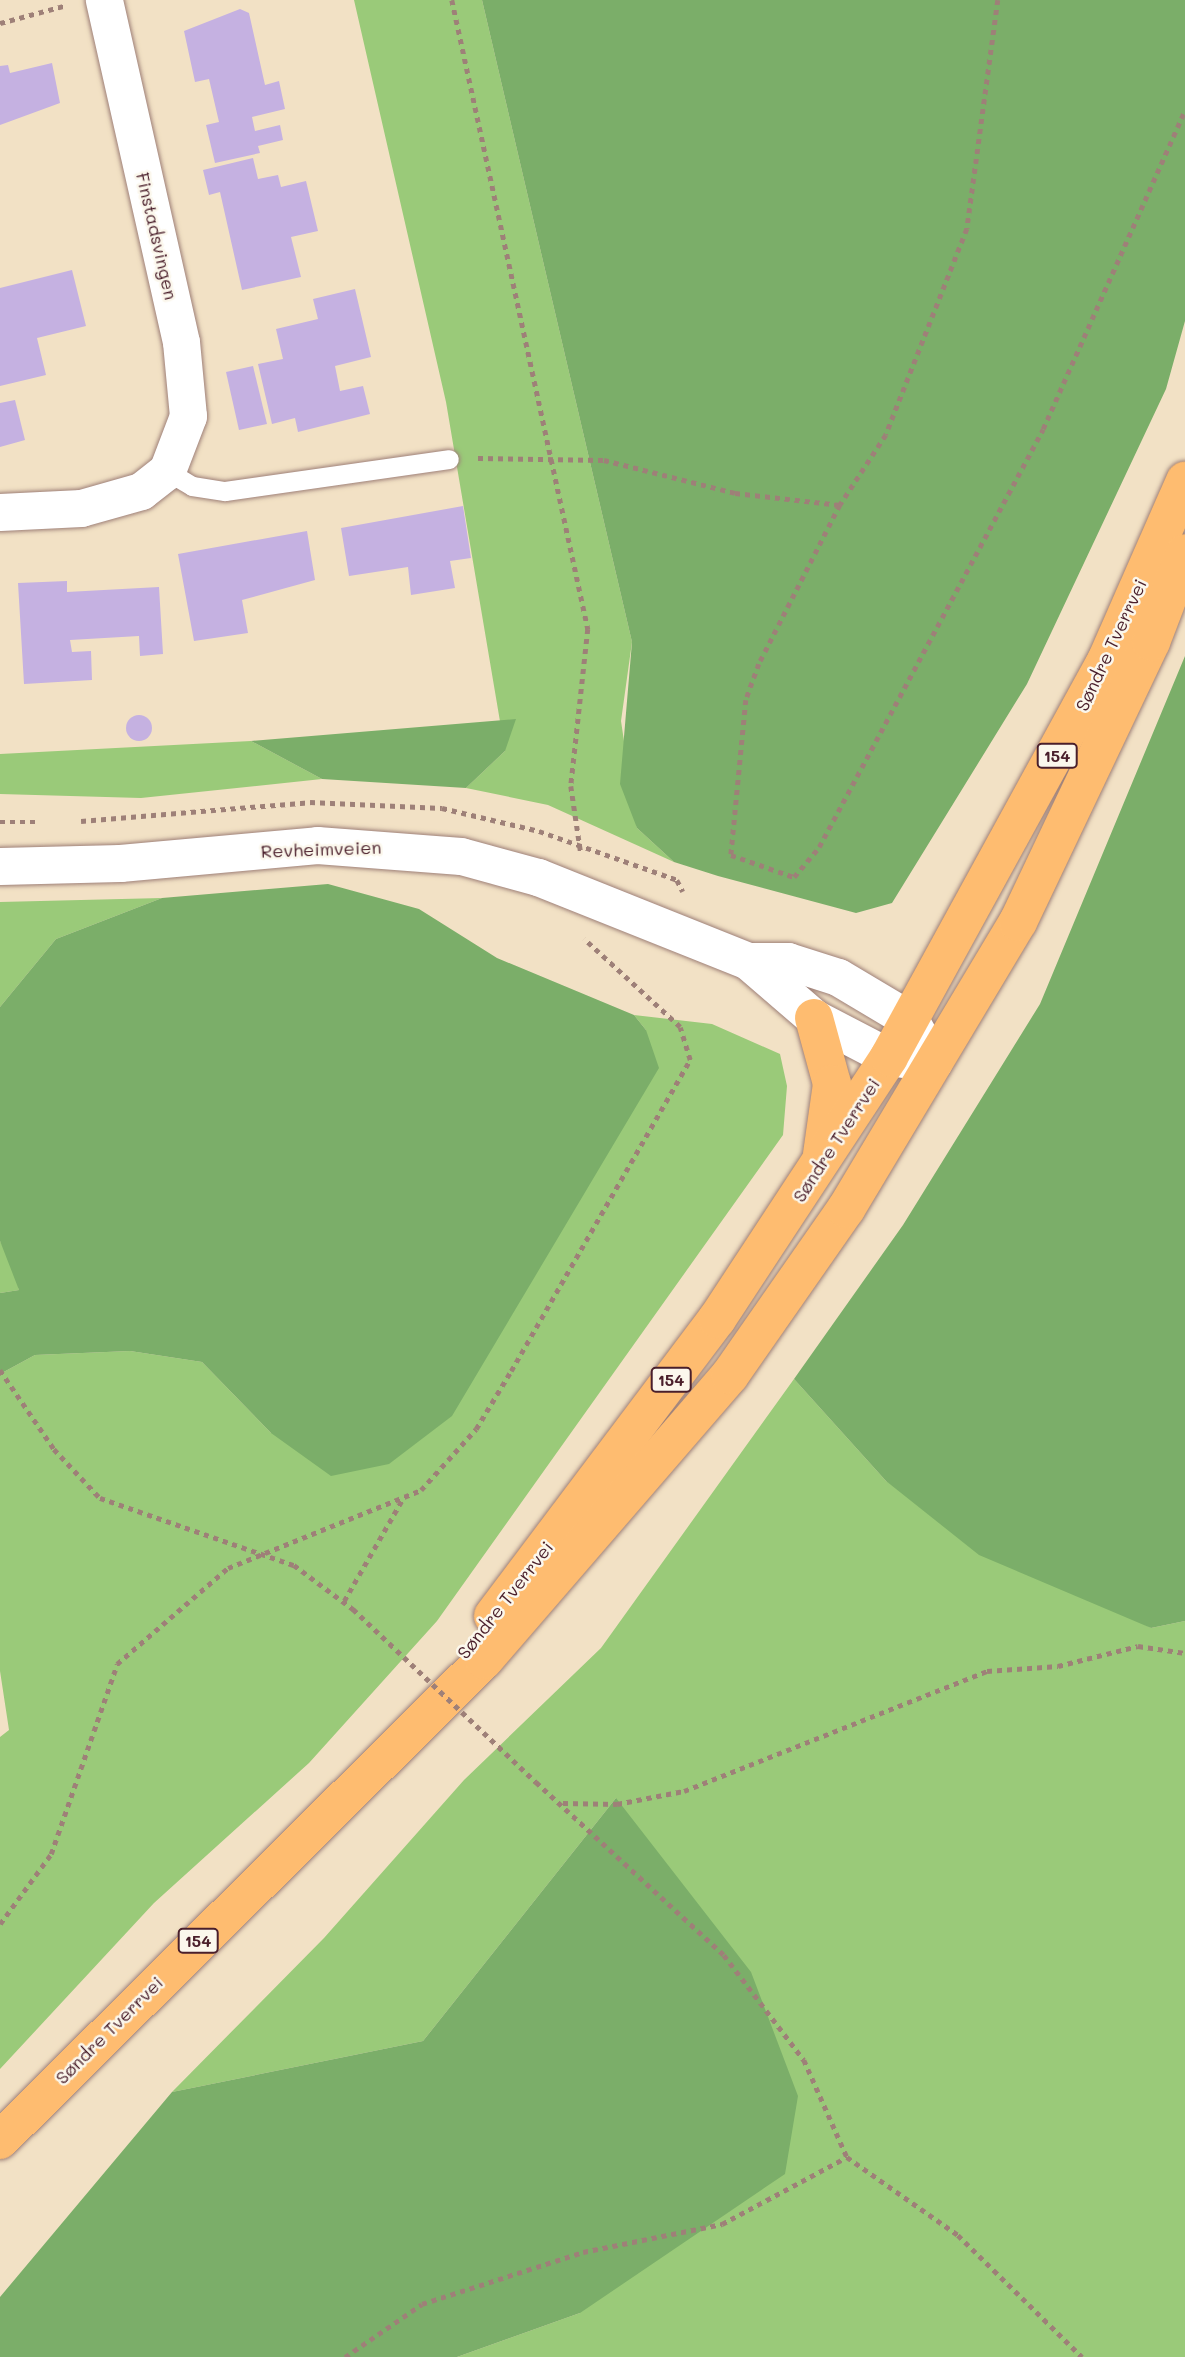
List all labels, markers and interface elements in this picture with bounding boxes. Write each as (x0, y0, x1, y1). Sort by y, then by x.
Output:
street label: Finstadsvingen (132, 170, 182, 302)
street label: Søndre Tverrvei (1071, 576, 1151, 714)
road number: 154 (1036, 744, 1078, 768)
street label: Revheimveien (260, 836, 382, 862)
street label: Søndre Tverrvei (788, 1074, 884, 1206)
road number: 154 (650, 1368, 692, 1392)
street label: Søndre Tverrvei (452, 1537, 558, 1663)
road number: 154 (177, 1928, 219, 1954)
street label: Søndre Tverrvei (51, 1972, 167, 2088)

